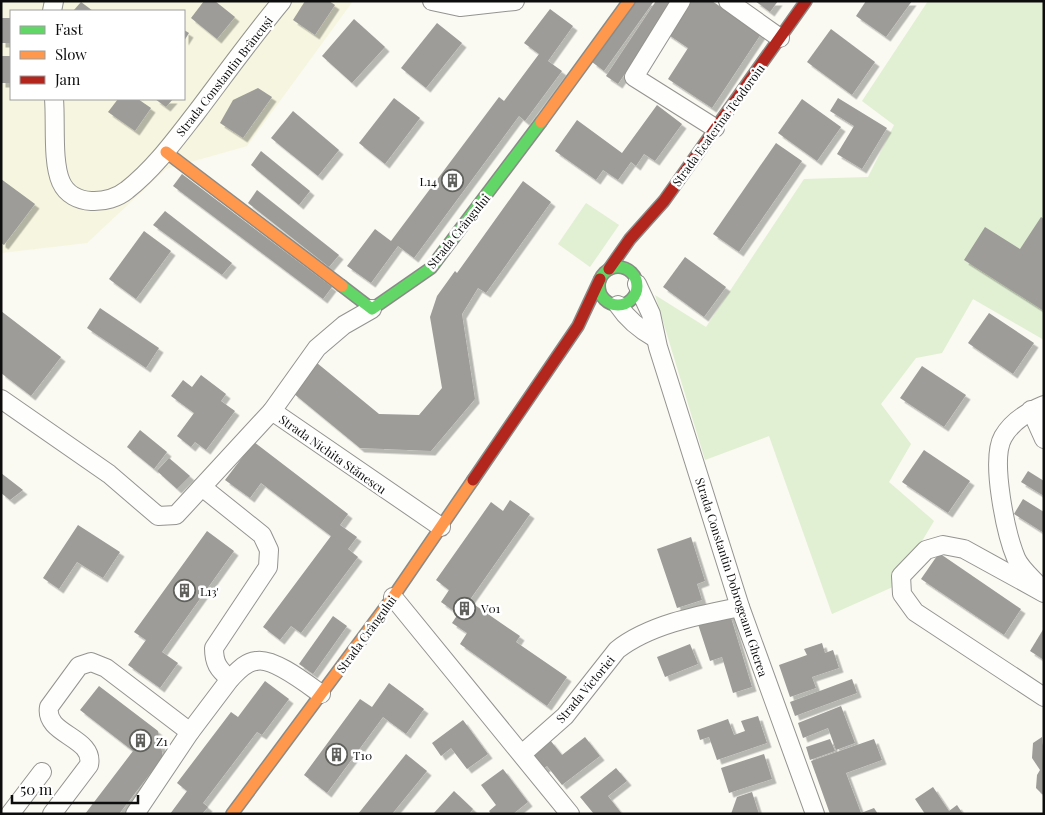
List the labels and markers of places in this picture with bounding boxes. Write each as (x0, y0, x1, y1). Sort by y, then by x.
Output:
building icon: L14 (441, 169, 465, 193)
place label: L14 (420, 173, 437, 189)
building icon: L13' (172, 579, 196, 603)
place label: L13' (200, 583, 219, 599)
building icon: V01 (453, 596, 477, 620)
place label: V01 (480, 600, 501, 616)
building icon: Z1 (128, 729, 152, 753)
place label: Z1 (156, 733, 168, 749)
building icon: T10 (325, 743, 349, 767)
place label: T10 (353, 747, 372, 763)

